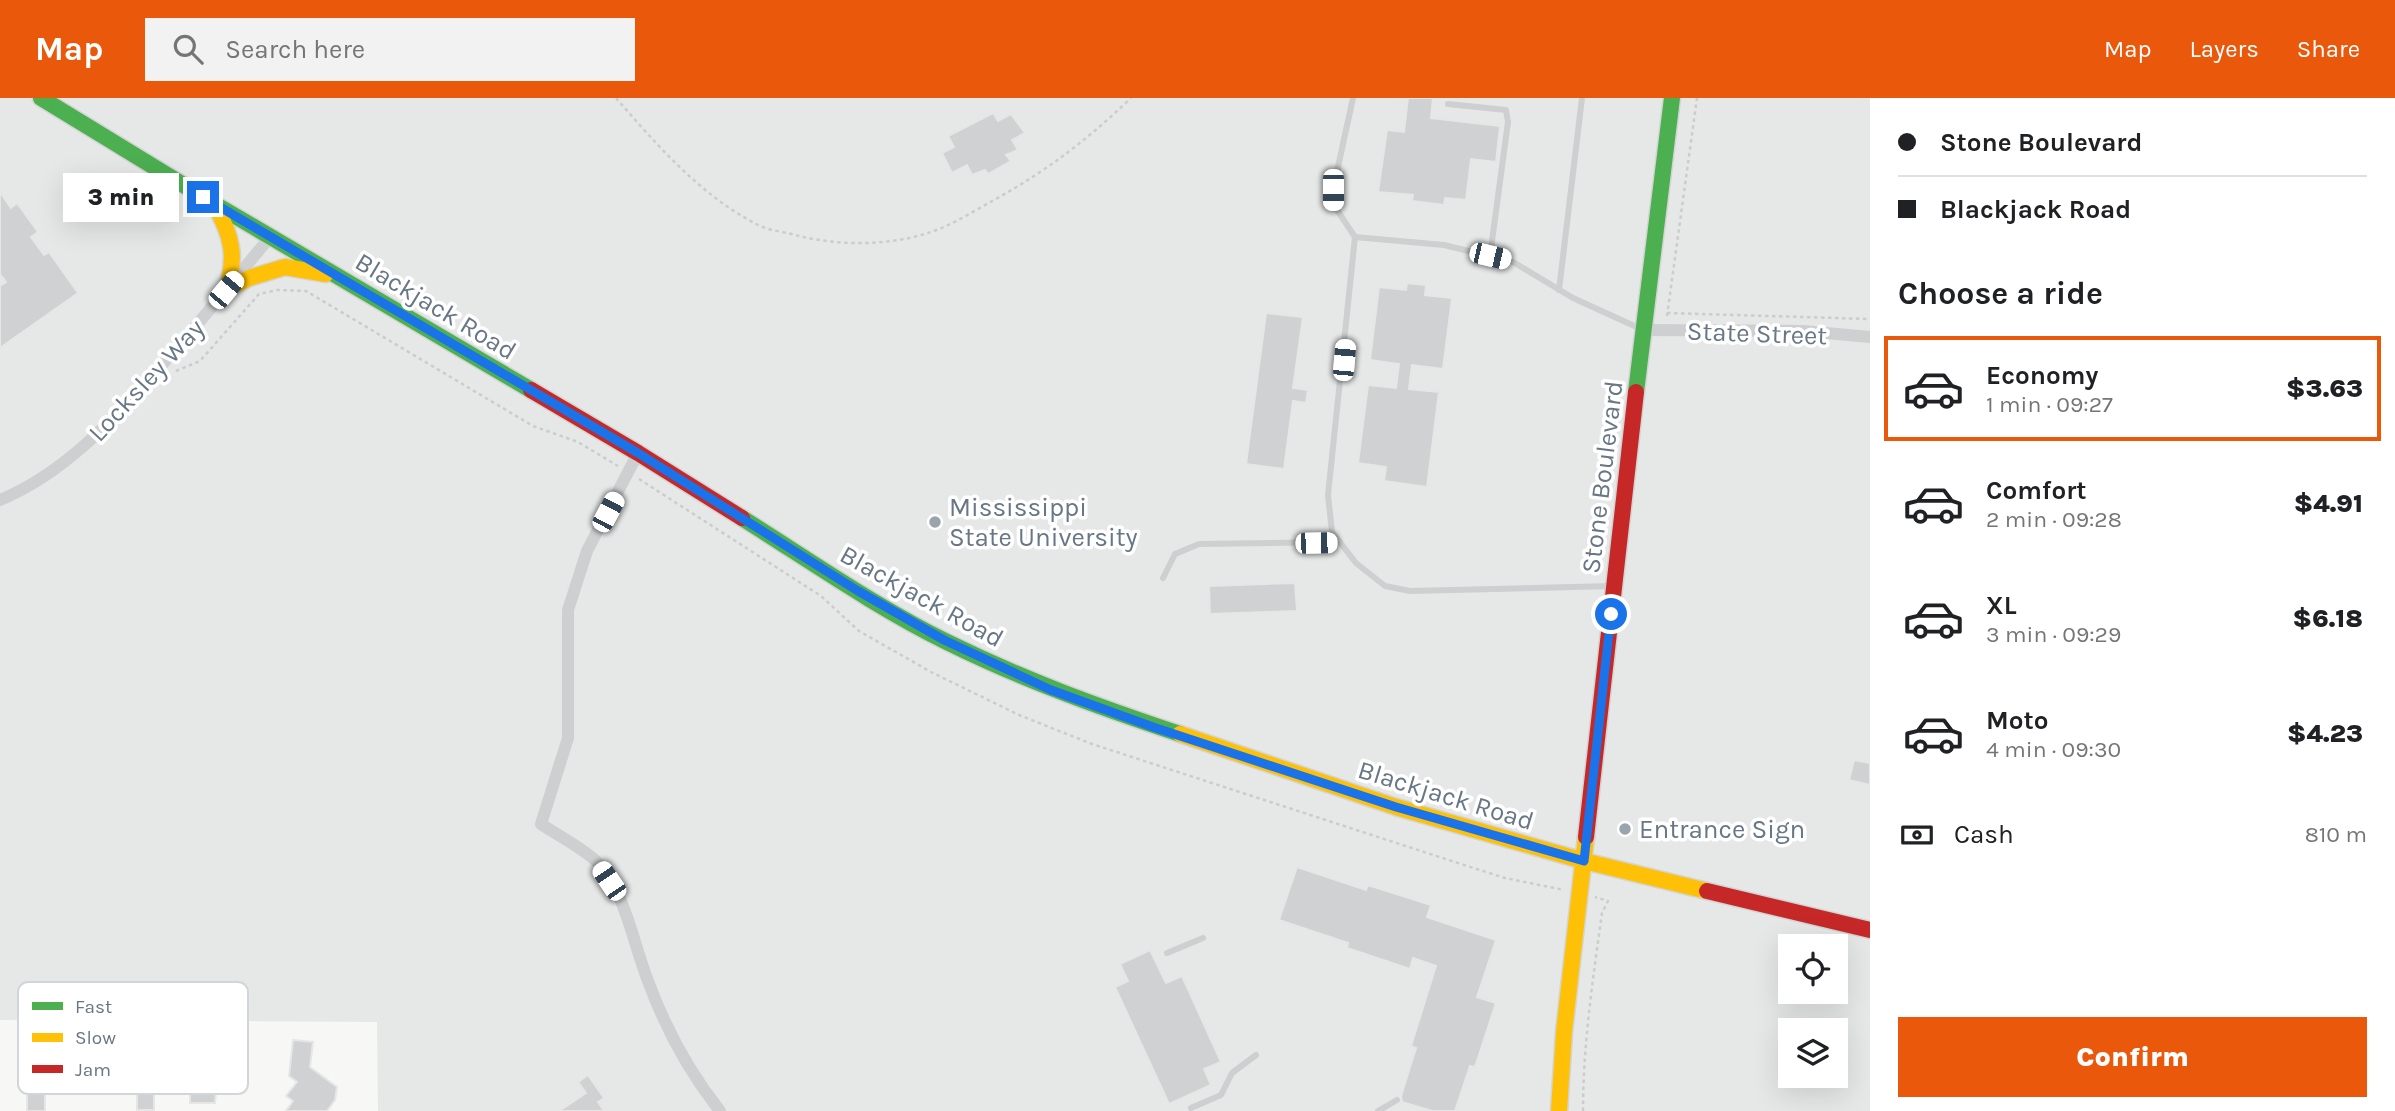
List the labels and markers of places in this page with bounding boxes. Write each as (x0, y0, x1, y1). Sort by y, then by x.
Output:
place label: Mississippi State University (949, 492, 1138, 553)
marker: Mississippi State University (927, 514, 943, 530)
place label: Entrance Sign (1639, 814, 1805, 845)
marker: Entrance Sign (1617, 821, 1633, 837)

